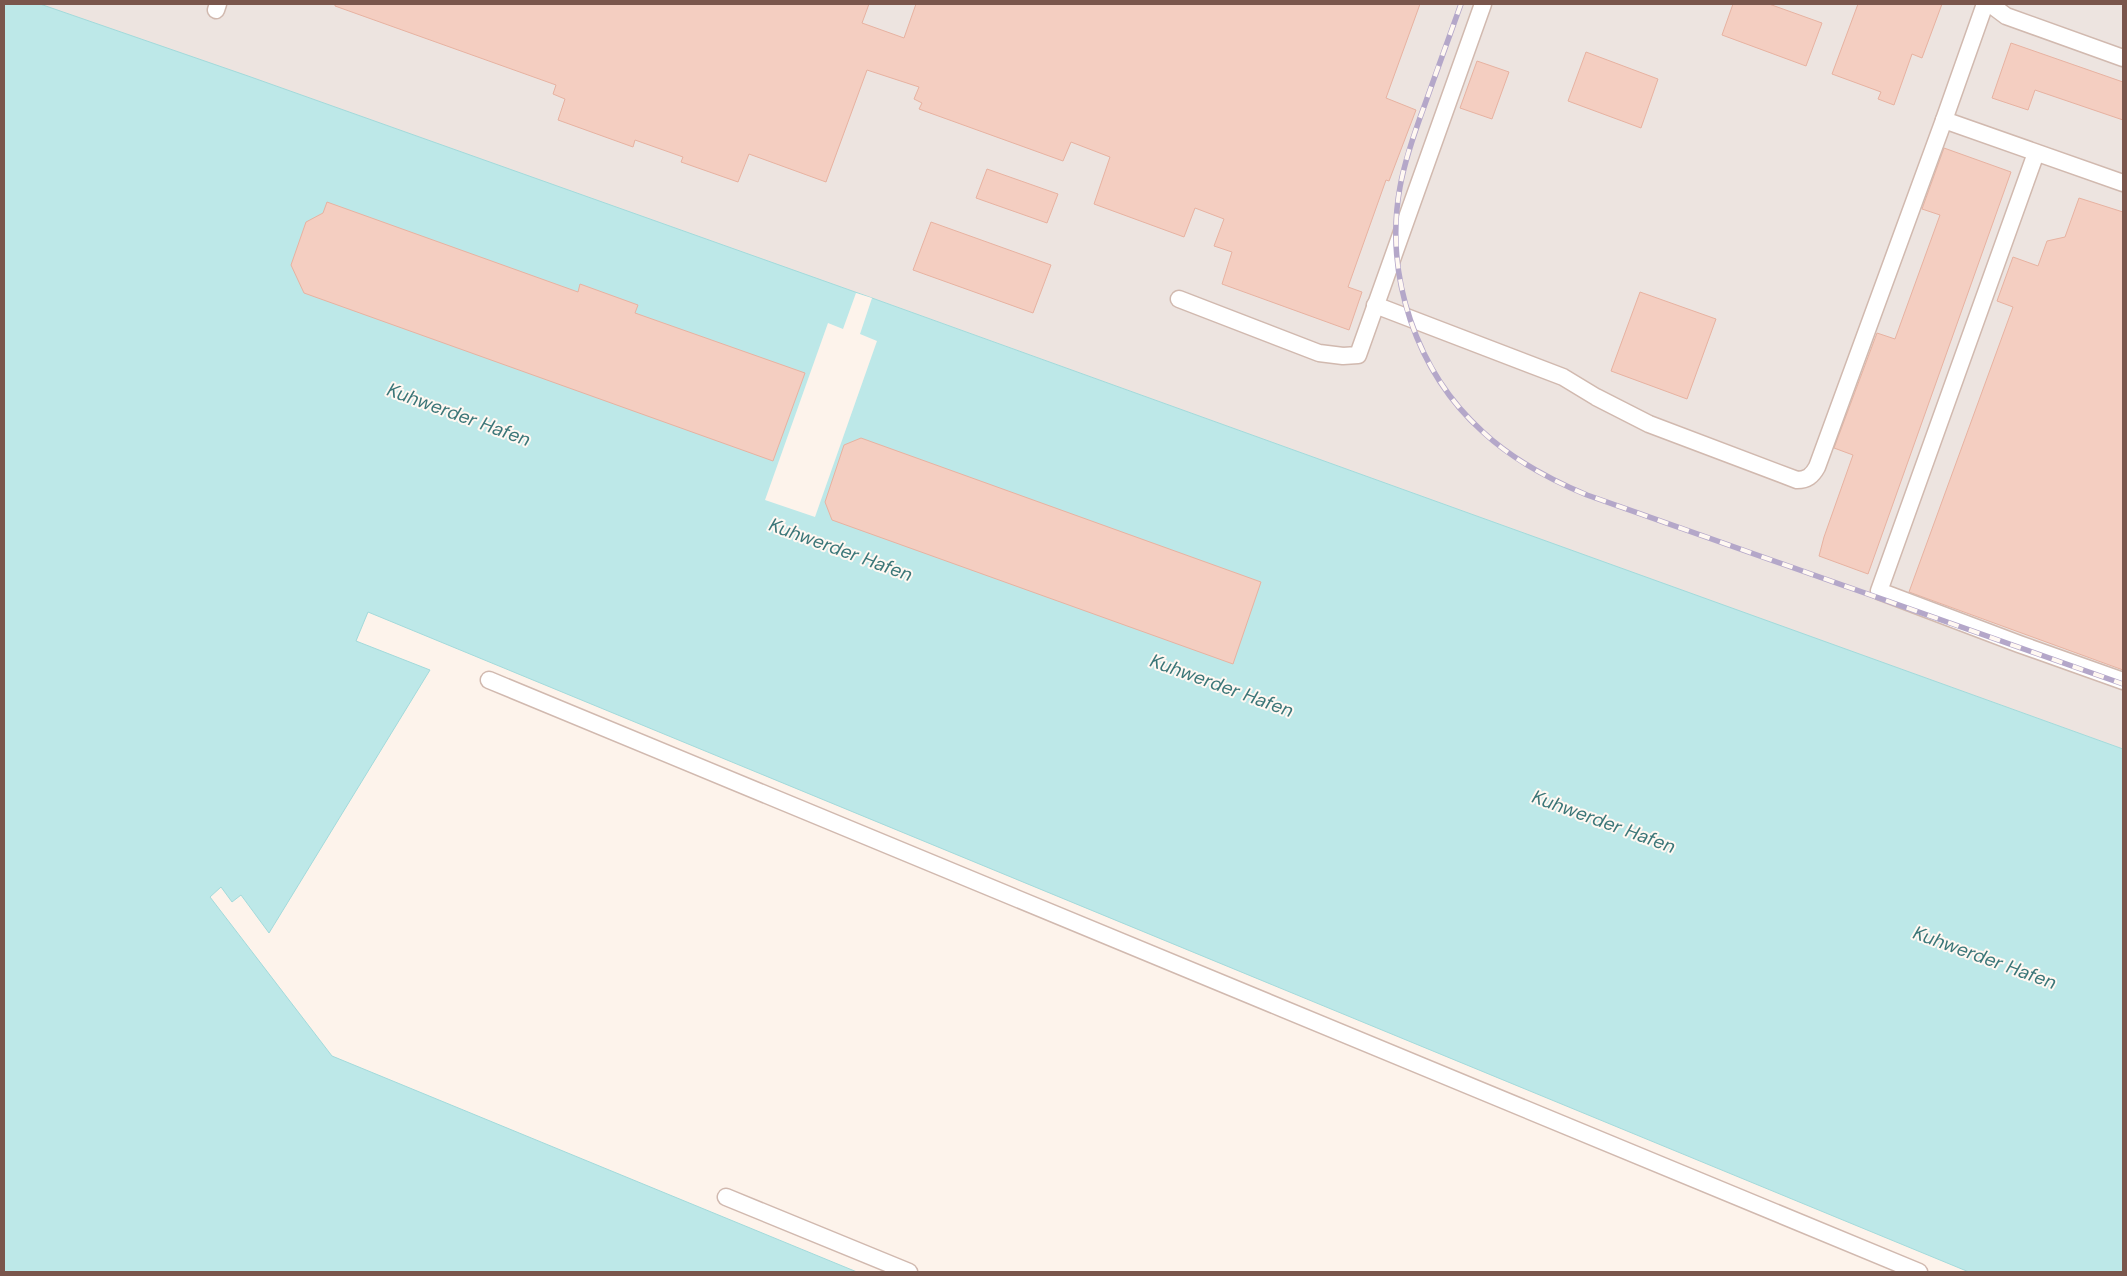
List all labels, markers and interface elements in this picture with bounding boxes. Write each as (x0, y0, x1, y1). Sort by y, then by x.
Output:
water label: Kuhwerder Hafen (384, 377, 534, 452)
water label: Kuhwerder Hafen (766, 512, 916, 587)
water label: Kuhwerder Hafen (1147, 648, 1297, 723)
water label: Kuhwerder Hafen (1529, 784, 1679, 859)
water label: Kuhwerder Hafen (1910, 920, 2060, 995)

